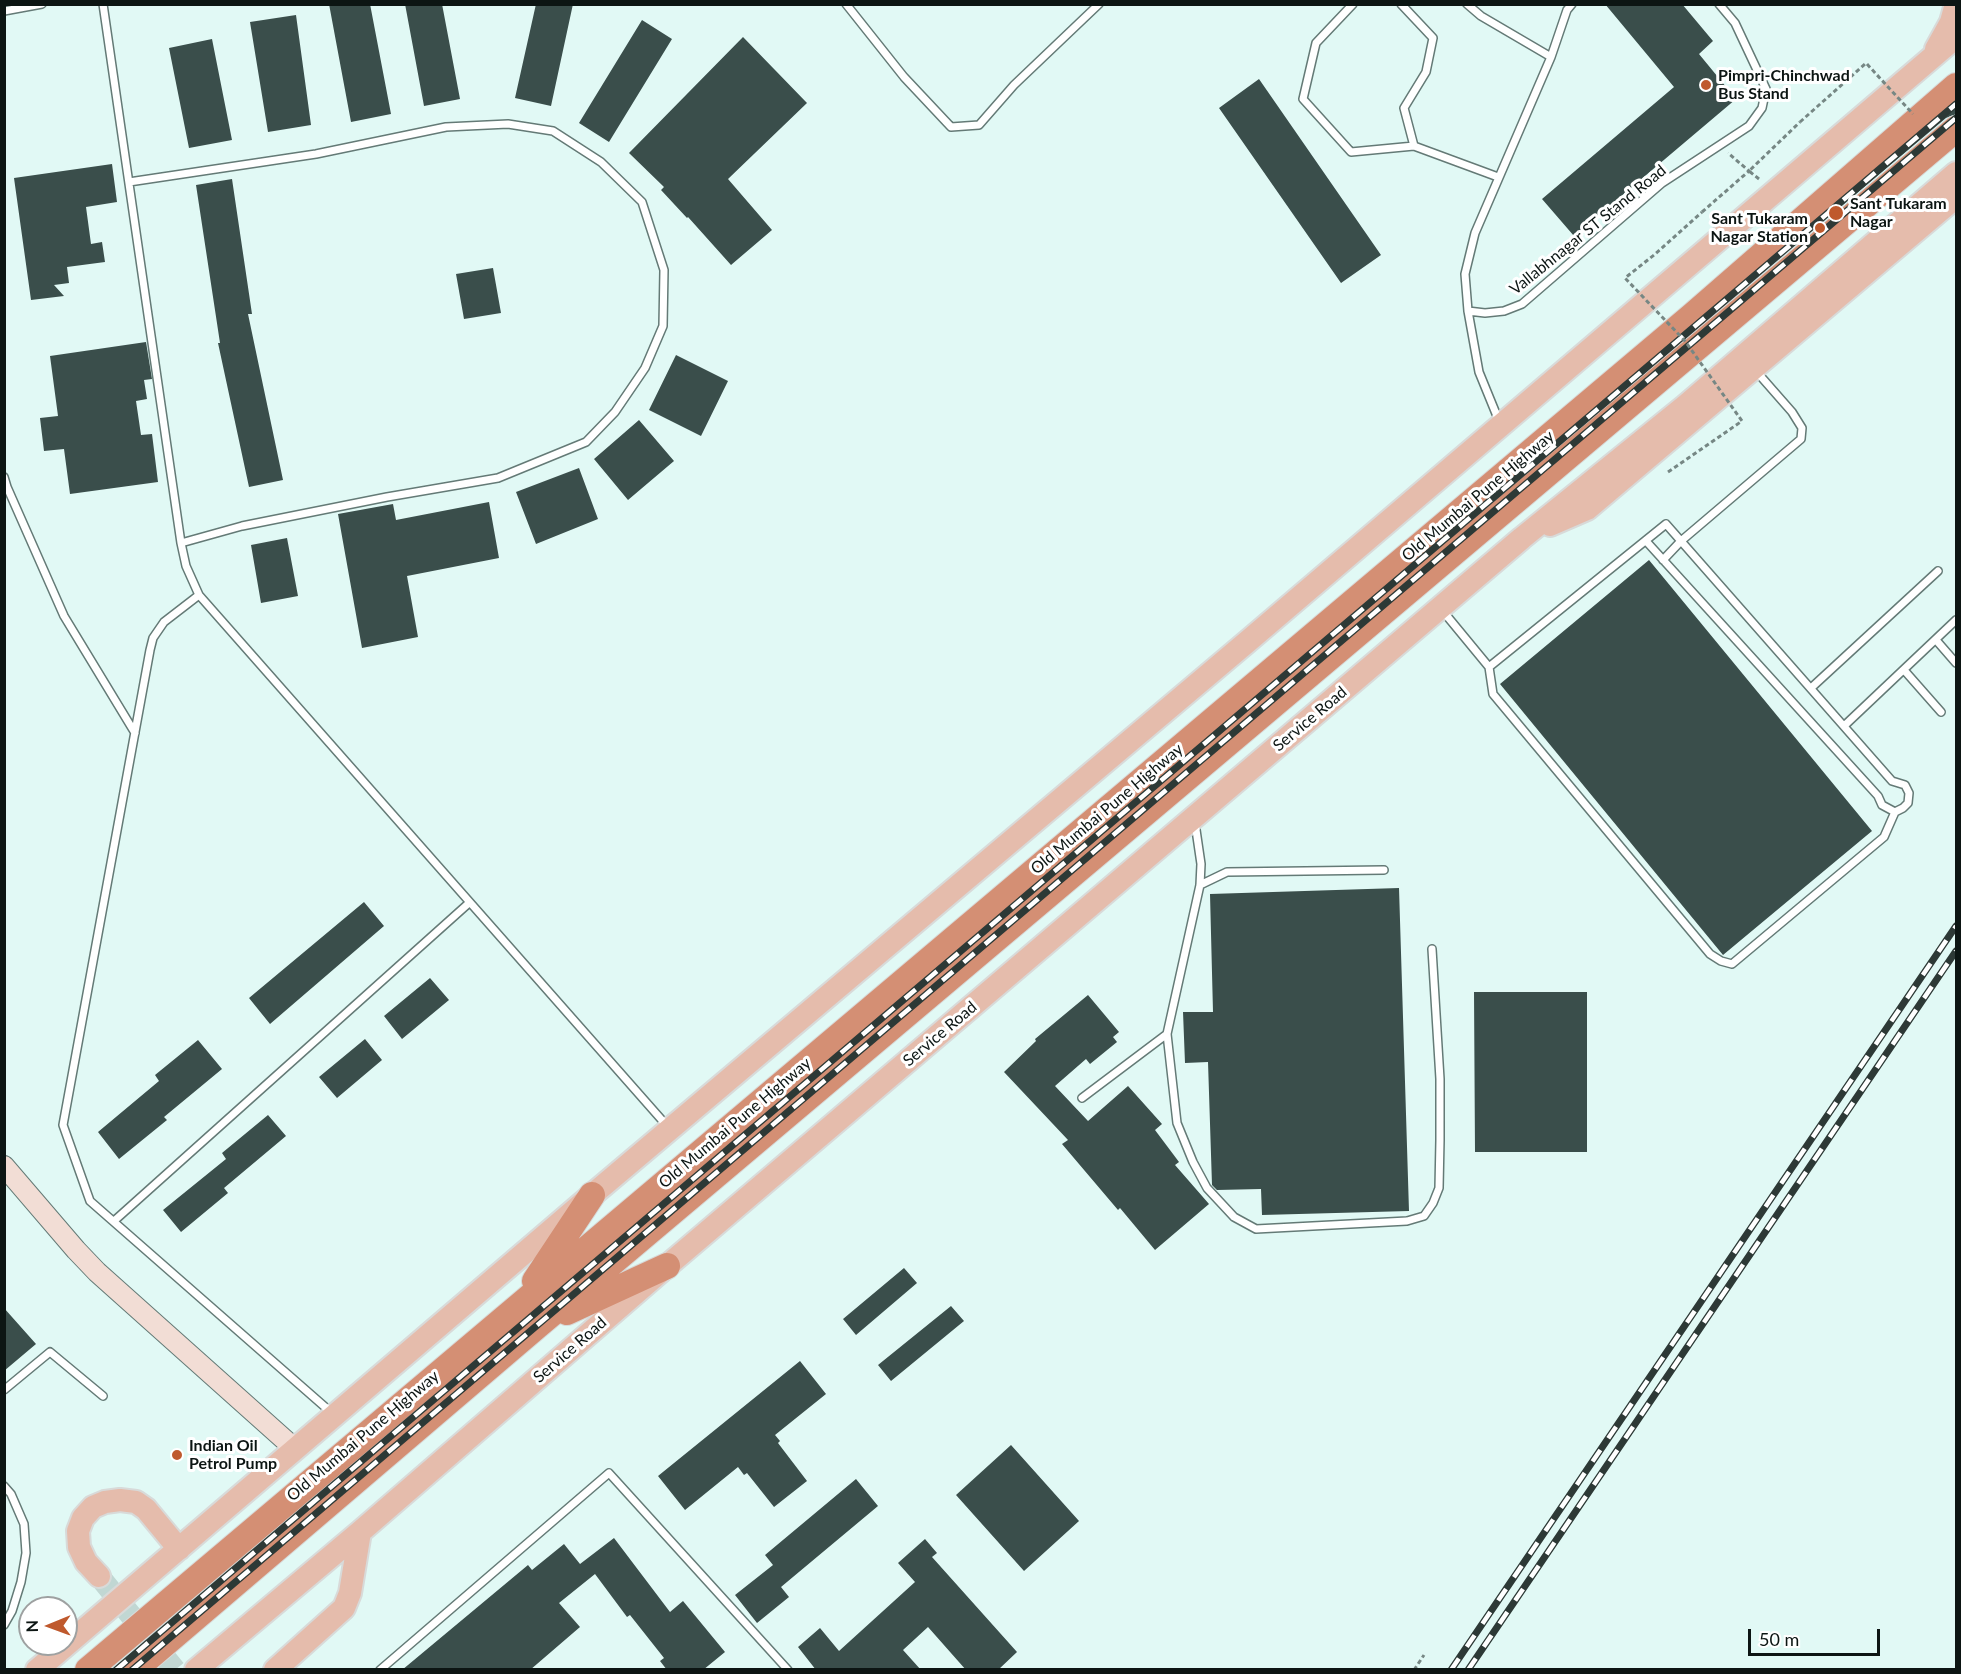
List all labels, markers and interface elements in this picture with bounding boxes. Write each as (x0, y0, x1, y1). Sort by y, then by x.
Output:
place label: Pimpri-Chinchwad Bus Stand (1718, 66, 1850, 104)
marker: Pimpri-Chinchwad Bus Stand (1699, 78, 1713, 92)
street label: Vallabhnagar ST Stand Road (1506, 161, 1670, 299)
place label: Sant Tukaram Nagar (1850, 194, 1947, 232)
marker: Sant Tukaram Nagar (1827, 204, 1845, 222)
place label: Sant Tukaram Nagar Station (1710, 209, 1808, 247)
marker: Sant Tukaram Nagar Station (1813, 221, 1827, 235)
street label: Old Mumbai Pune Highway (1398, 427, 1558, 565)
street label: Service Road (1269, 683, 1351, 755)
street label: Old Mumbai Pune Highway (1027, 740, 1187, 878)
street label: Service Road (899, 998, 981, 1070)
street label: Old Mumbai Pune Highway (655, 1054, 815, 1192)
street label: Service Road (530, 1313, 610, 1387)
street label: Old Mumbai Pune Highway (283, 1367, 443, 1505)
place label: Indian Oil Petrol Pump (189, 1436, 277, 1474)
marker: Indian Oil Petrol Pump (170, 1448, 184, 1462)
north arrow (18, 1596, 78, 1656)
scale bar (1751, 1617, 1883, 1655)
text: N (22, 1620, 41, 1633)
text: 50 m (1759, 1628, 1799, 1650)

